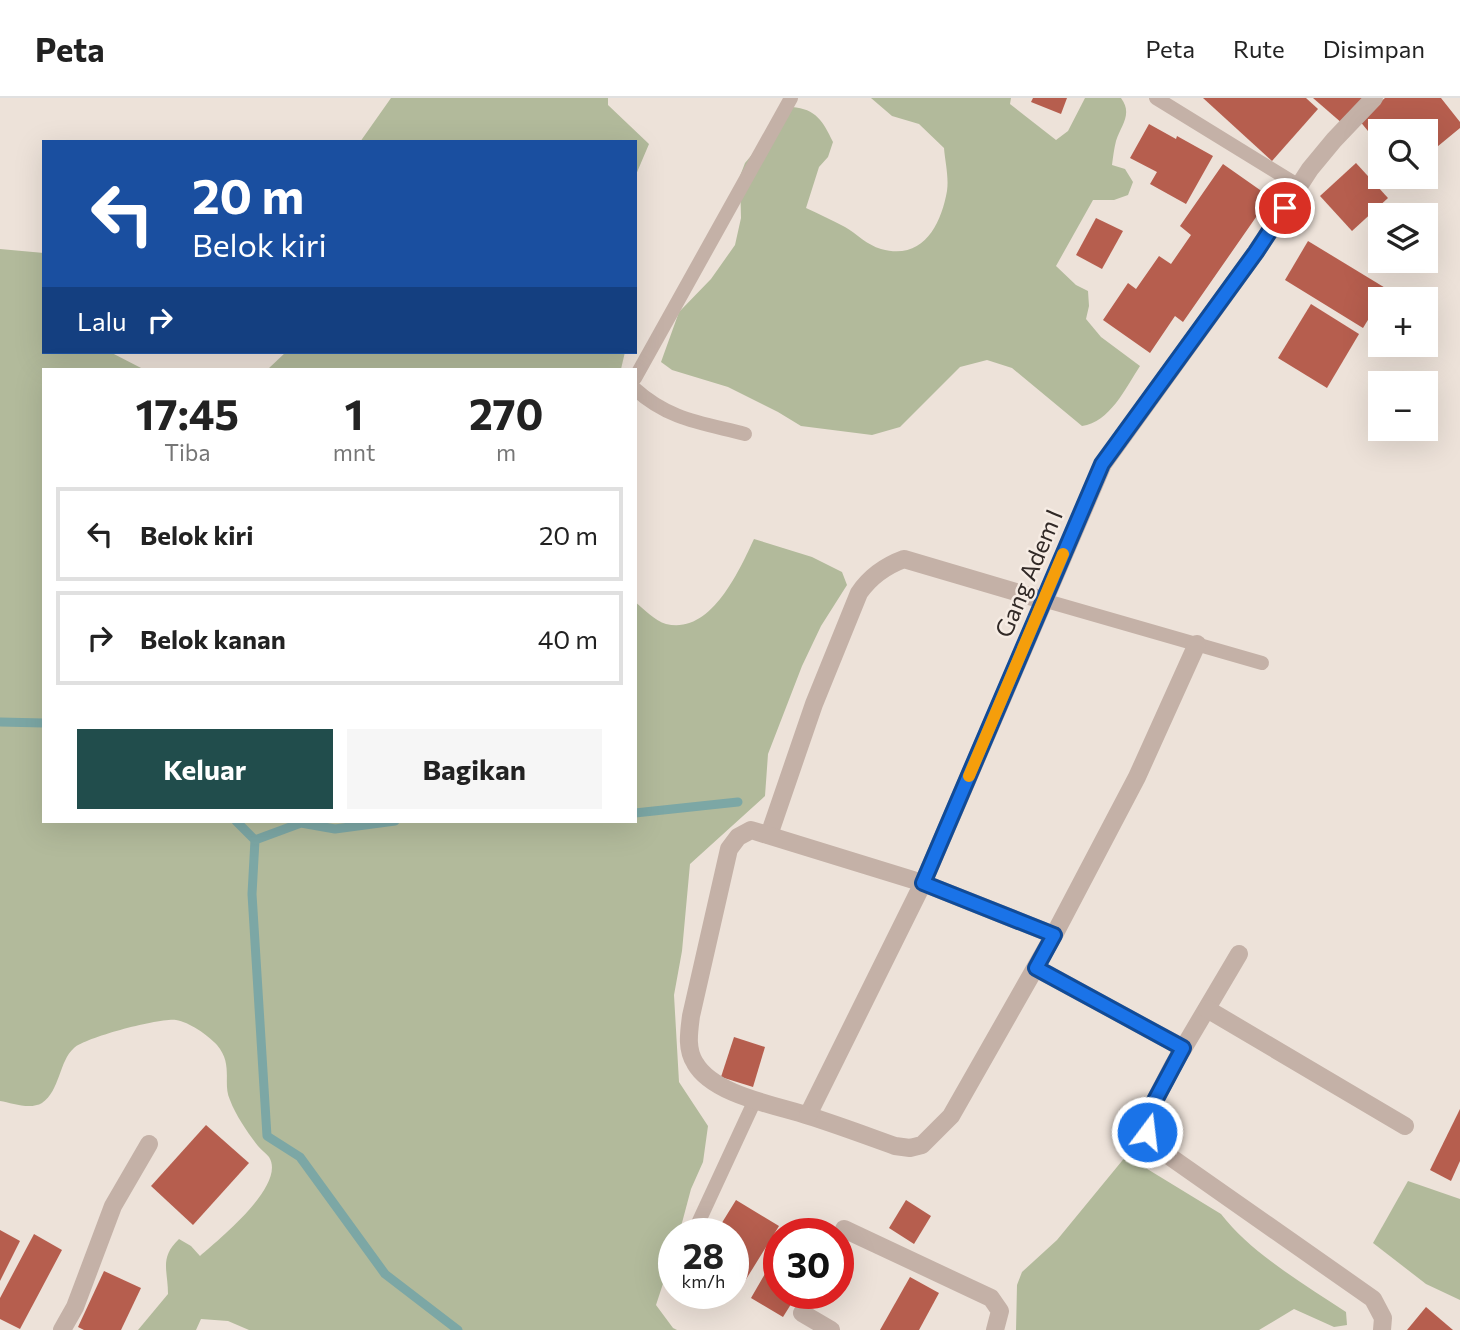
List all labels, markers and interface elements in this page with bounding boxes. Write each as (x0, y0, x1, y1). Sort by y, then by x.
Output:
text: Peta (35, 28, 105, 69)
text: Peta (1145, 34, 1195, 63)
text: Rute (1233, 34, 1285, 63)
text: Disimpan (1323, 34, 1425, 63)
map controls (1368, 119, 1438, 441)
button: search (1368, 119, 1438, 189)
text: 20 m (192, 164, 304, 224)
icon: left (77, 168, 168, 259)
pin (1255, 178, 1315, 238)
icon: arrive (1266, 189, 1304, 227)
button: layers (1368, 203, 1438, 273)
text: Belok kiri (192, 224, 327, 264)
button: + (1368, 287, 1438, 357)
icon: right (141, 301, 179, 339)
text: Lalu (77, 305, 127, 336)
button: − (1368, 371, 1438, 441)
text: 17:45 (136, 387, 239, 439)
text: 1 (345, 387, 364, 439)
text: 270 (469, 387, 543, 439)
text: Tiba (164, 438, 210, 466)
text: mnt (333, 438, 375, 466)
text: m (496, 438, 516, 466)
street label: Gang Adem I (988, 505, 1068, 641)
icon: left (81, 515, 119, 553)
text: Belok kiri (140, 519, 254, 550)
text: 20 m (539, 519, 598, 550)
icon: right (81, 619, 119, 657)
text: Belok kanan (140, 623, 286, 654)
text: 40 m (538, 623, 598, 654)
button: Keluar (77, 729, 333, 809)
button: Bagikan (347, 729, 602, 809)
position arrow (1110, 1095, 1184, 1169)
speed limit sign: 30 (763, 1218, 854, 1309)
text: 28 (683, 1233, 724, 1276)
text: km/h (682, 1270, 725, 1292)

